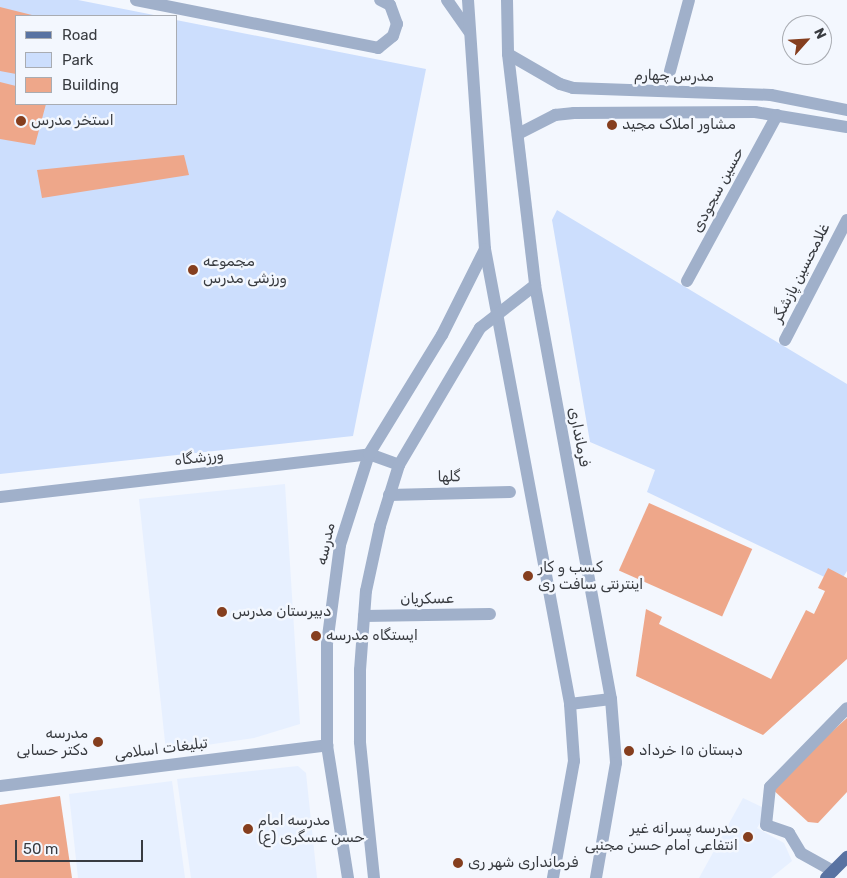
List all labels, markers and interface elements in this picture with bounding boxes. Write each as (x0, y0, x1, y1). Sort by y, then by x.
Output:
legend (15, 15, 178, 105)
north arrow (782, 15, 832, 65)
text: N (810, 25, 830, 42)
text: Road (62, 26, 98, 44)
text: Park (62, 51, 93, 69)
street label: مدرس چهارم (634, 66, 714, 86)
text: Building (62, 76, 119, 94)
place label: استخر مدرس (31, 112, 114, 130)
marker: استخر مدرس (15, 115, 27, 127)
place label: مشاور املاک مجید (622, 116, 736, 134)
marker: مشاور املاک مجید (606, 119, 618, 131)
street label: حسین سجودی (688, 144, 748, 236)
street label: غلامحسین پازشگر (768, 220, 834, 326)
place label: مجموعه ورزشی مدرس (203, 252, 287, 287)
marker: مجموعه ورزشی مدرس (187, 264, 199, 276)
street label: فرمانداری (564, 406, 594, 468)
street label: ورزشگاه (173, 446, 225, 470)
street label: گلها (437, 468, 461, 486)
street label: مدرسه (313, 521, 339, 567)
place label: کسب و کار اینترنتی سافت ری (538, 558, 643, 593)
marker: کسب و کار اینترنتی سافت ری (522, 570, 534, 582)
street label: عسکریان (400, 590, 454, 608)
place label: دبیرستان مدرس (232, 603, 331, 621)
marker: دبیرستان مدرس (216, 606, 228, 618)
place label: ایستگاه مدرسه (326, 627, 418, 645)
marker: ایستگاه مدرسه (310, 630, 322, 642)
place label: مدرسه دکتر حسابی (16, 724, 88, 759)
street label: تبلیغات اسلامی (113, 734, 209, 764)
marker: مدرسه دکتر حسابی (92, 736, 104, 748)
place label: دبستان ۱۵ خرداد (639, 742, 743, 760)
marker: دبستان ۱۵ خرداد (623, 745, 635, 757)
place label: مدرسه امام حسن عسگری (ع) (258, 811, 365, 846)
place label: مدرسه پسرانه غیر انتفاعی امام حسن مجنبی (585, 819, 738, 854)
marker: مدرسه امام حسن عسگری (ع) (242, 823, 254, 835)
scale bar (18, 830, 145, 862)
marker: مدرسه پسرانه غیر انتفاعی امام حسن مجنبی (742, 831, 754, 843)
text: 50 m (23, 840, 58, 858)
place label: فرمانداری شهر ری (468, 854, 578, 872)
marker: فرمانداری شهر ری (452, 857, 464, 869)

